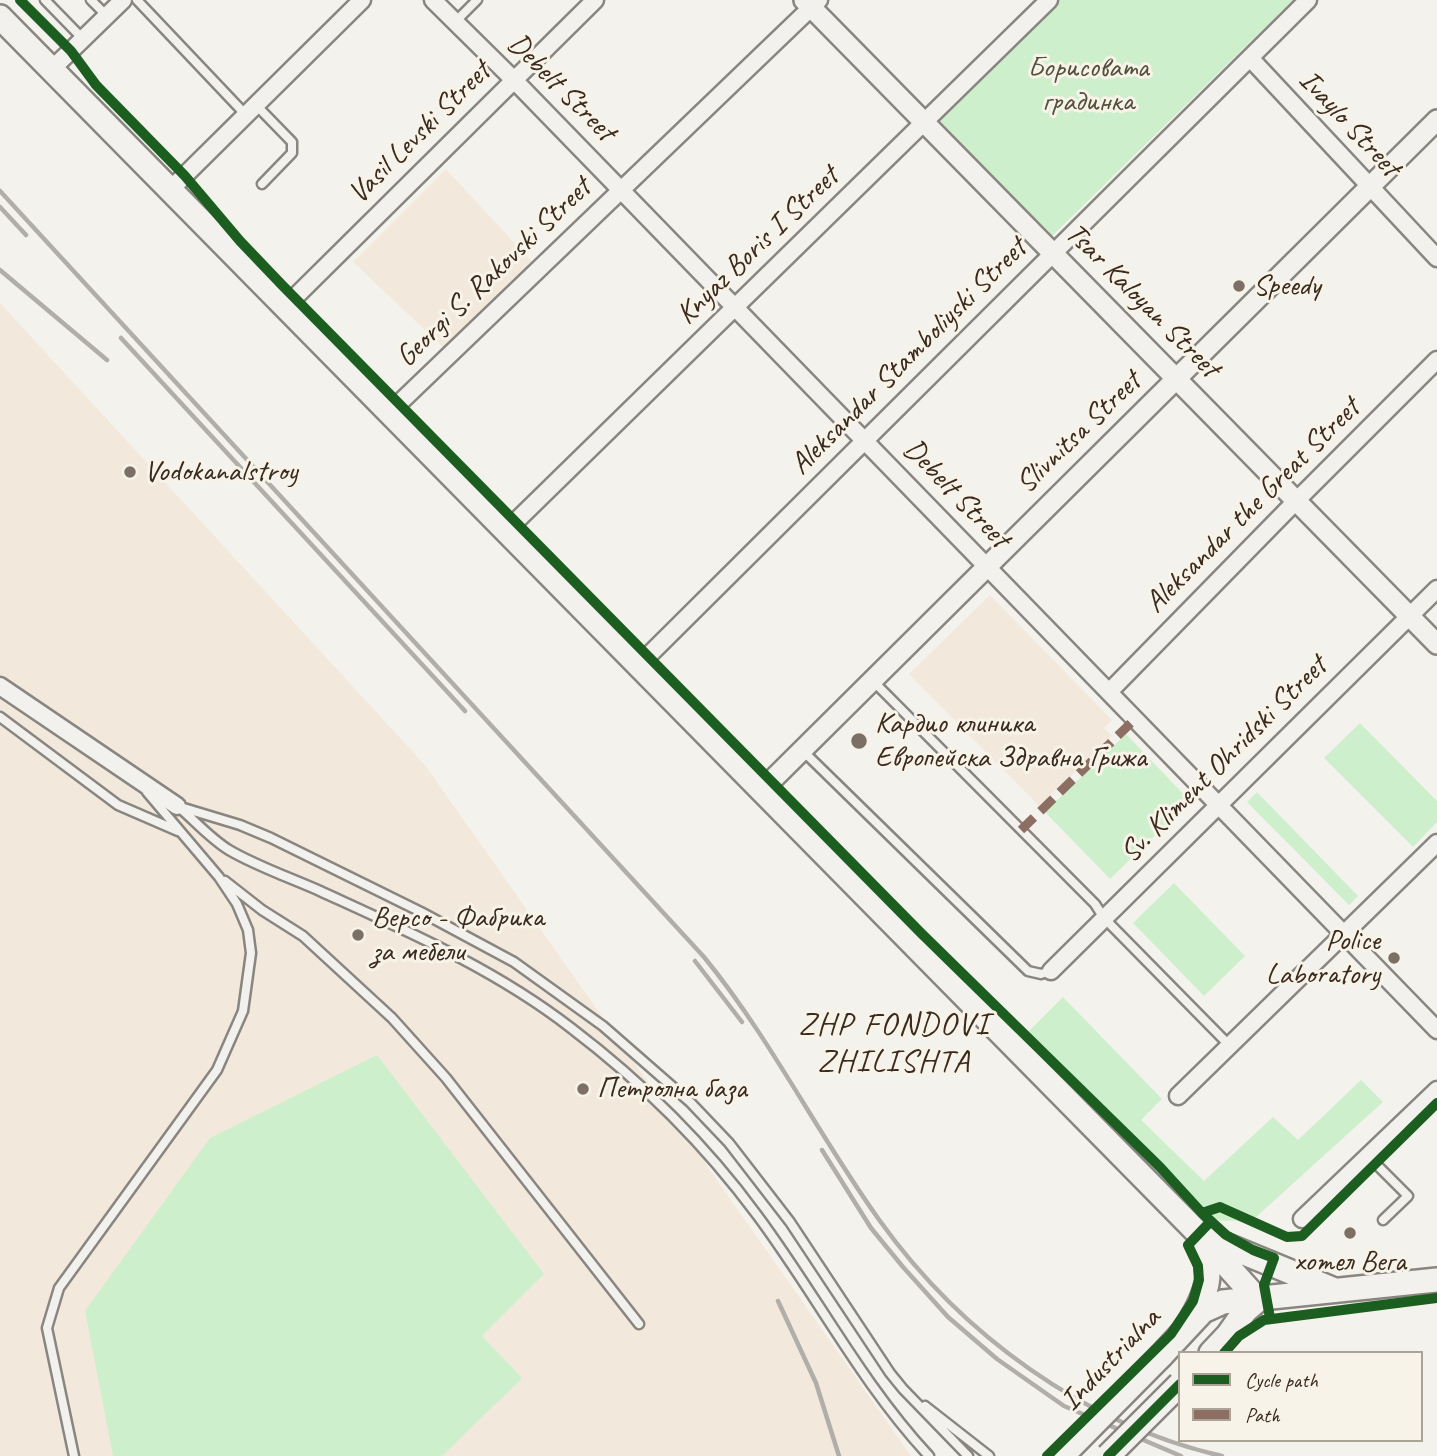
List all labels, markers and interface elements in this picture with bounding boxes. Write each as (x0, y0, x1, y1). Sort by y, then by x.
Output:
street label: Debelt Street (500, 27, 622, 149)
park label: Борисовата градинка (1028, 50, 1148, 120)
street label: Vasil Levski Street (341, 54, 499, 212)
street label: Ivaylo Street (1291, 63, 1407, 185)
street label: Knyaz Boris I Street (669, 159, 847, 333)
street label: Georgi S. Rakovski Street (389, 171, 599, 375)
street label: Tsar Kaloyan Street (1057, 216, 1227, 386)
street label: Aleksandar Stamboliyski Street (783, 231, 1035, 483)
place label: Speedy (1253, 268, 1320, 304)
marker: Speedy (1231, 278, 1247, 294)
street label: Slivnitsa Street (1009, 364, 1149, 502)
street label: Aleksandar the Great Street (1138, 391, 1368, 621)
street label: Debelt Street (895, 432, 1017, 556)
place label: Vodokanalstroy (144, 454, 297, 490)
marker: Vodokanalstroy (122, 464, 138, 480)
street label: Sv. Kliment Ohridski Street (1113, 649, 1335, 871)
place label: Кардио клиника Европейска Здравна Грижа (875, 706, 1146, 776)
marker: Кардио клиника Европейска Здравна Грижа (849, 731, 869, 751)
place label: Версо - Фабрика за мебели (372, 900, 544, 970)
place label: Police Laboratory (1266, 923, 1380, 993)
marker: Версо - Фабрика за мебели (350, 927, 366, 943)
marker: Police Laboratory (1386, 950, 1402, 966)
district label: ZHP FONDOVI ZHILISHTA (800, 1007, 988, 1082)
place label: Петролна база (597, 1071, 747, 1107)
marker: Петролна база (575, 1081, 591, 1097)
marker: хотел Вега (1342, 1225, 1358, 1241)
place label: хотел Вега (1294, 1244, 1406, 1280)
street label: Industrialna (1053, 1301, 1169, 1419)
legend (1178, 1351, 1423, 1442)
text: Cycle path (1245, 1367, 1318, 1393)
text: Path (1245, 1402, 1280, 1428)

